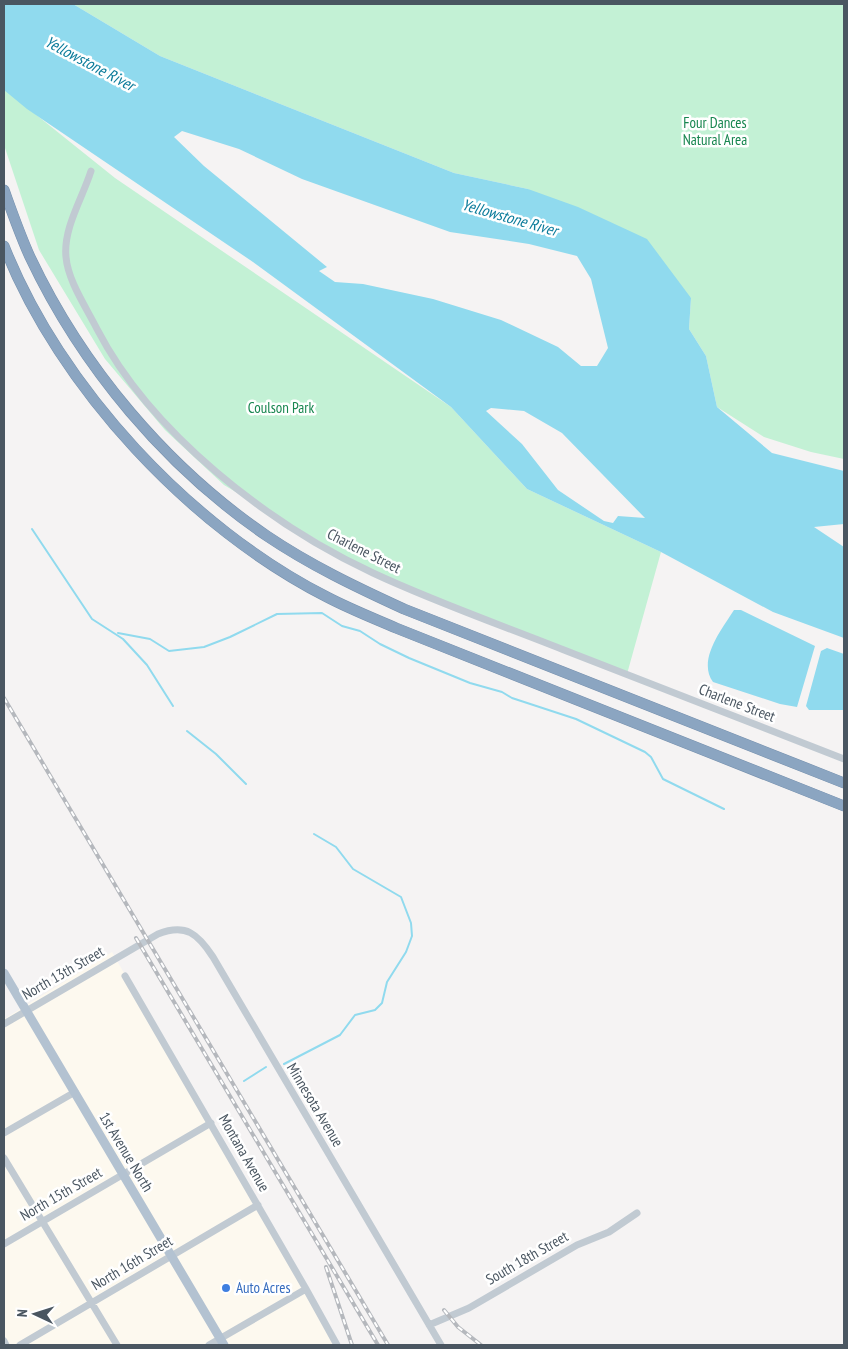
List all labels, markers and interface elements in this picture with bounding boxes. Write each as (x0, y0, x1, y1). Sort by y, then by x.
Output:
water label: Yellowstone River (42, 31, 140, 96)
park label: Four Dances Natural Area (683, 113, 747, 149)
water label: Yellowstone River (460, 194, 563, 241)
park label: Coulson Park (248, 398, 314, 417)
street label: Charlene Street (324, 524, 404, 577)
street label: Charlene Street (696, 679, 778, 726)
street label: North 13th Street (18, 941, 107, 1004)
street label: Minnesota Avenue (283, 1059, 348, 1150)
street label: 1st Avenue North (95, 1108, 158, 1195)
street label: Montana Avenue (215, 1111, 274, 1195)
street label: North 15th Street (16, 1162, 105, 1225)
street label: South 18th Street (482, 1226, 571, 1289)
street label: North 16th Street (88, 1231, 176, 1294)
place label: Auto Acres (236, 1278, 291, 1297)
marker: Auto Acres (220, 1282, 232, 1294)
north arrow (10, 1289, 60, 1339)
text: N (13, 1309, 31, 1317)

